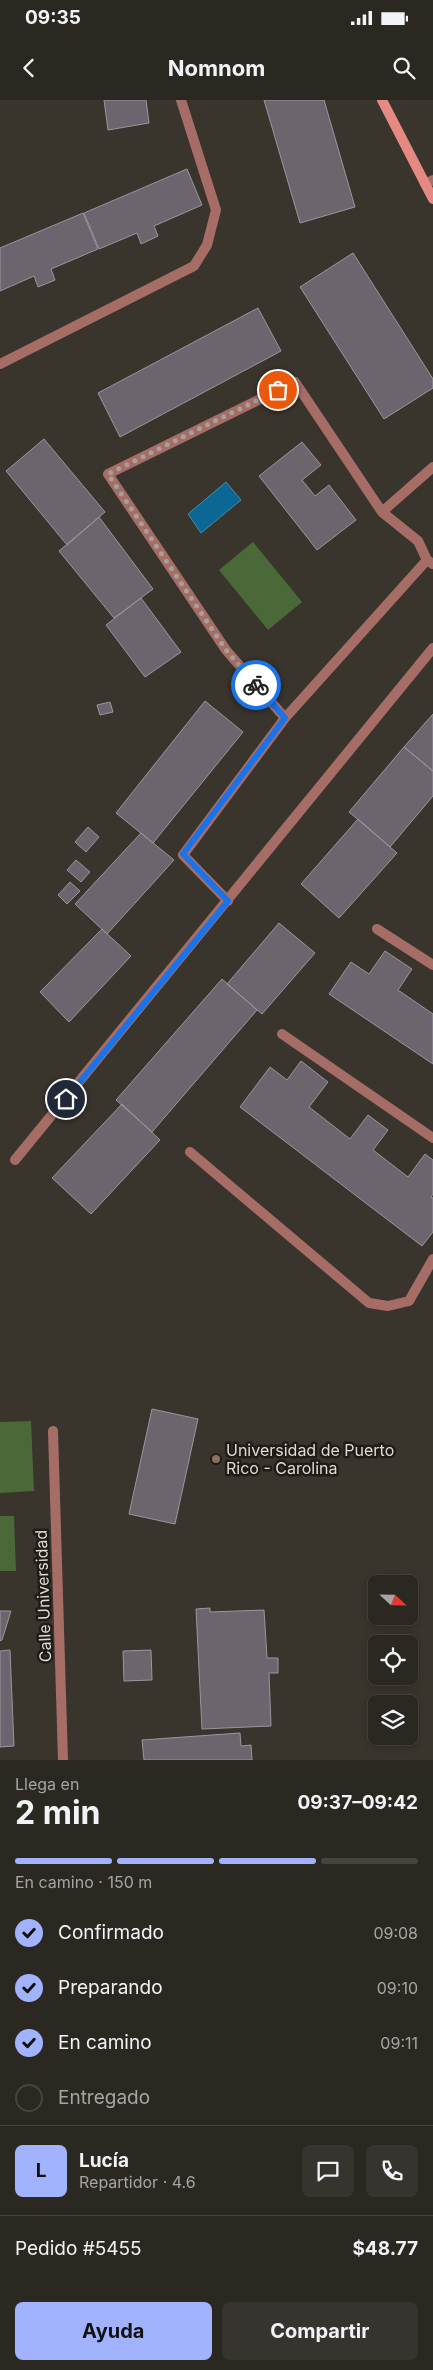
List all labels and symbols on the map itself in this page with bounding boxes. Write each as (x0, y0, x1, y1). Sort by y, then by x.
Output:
pin (257, 369, 299, 411)
courier (231, 660, 281, 710)
pin (45, 1078, 87, 1120)
place label: Universidad de Puerto Rico - Carolina (226, 1440, 394, 1478)
marker: Universidad de Puerto Rico - Carolina (210, 1453, 222, 1465)
street label: Calle Universidad (31, 1529, 55, 1663)
north arrow (368, 1575, 418, 1625)

